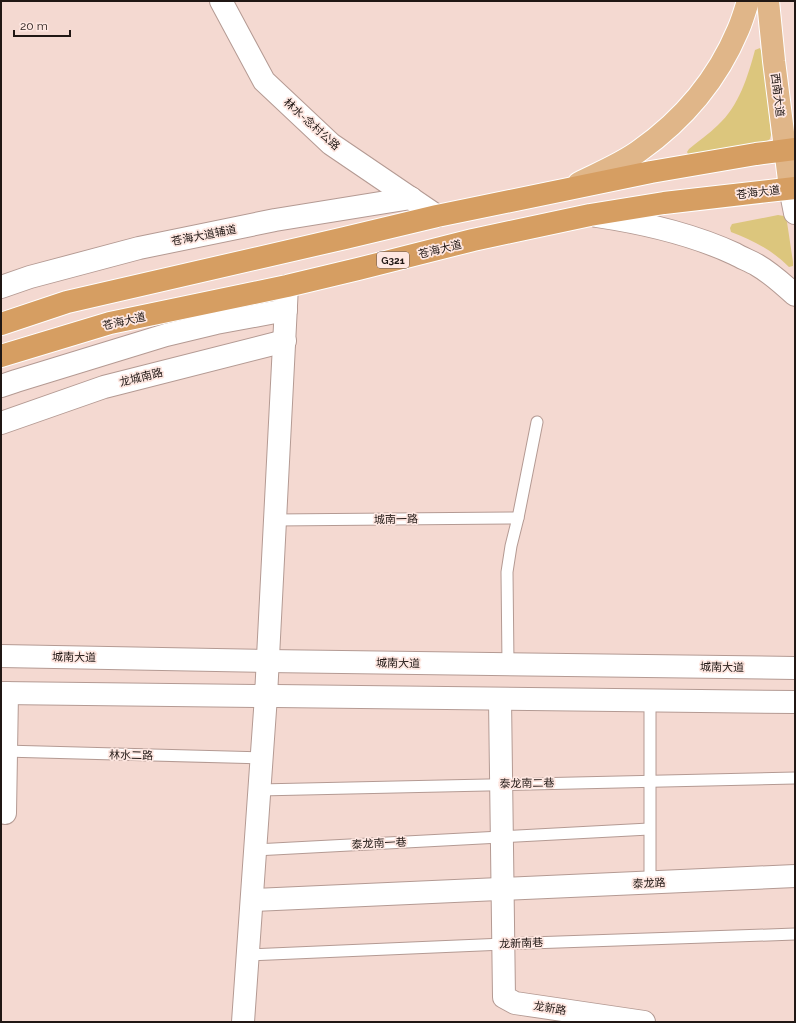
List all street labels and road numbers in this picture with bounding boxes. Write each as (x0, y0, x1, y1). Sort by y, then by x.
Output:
street label: 西南大道 (768, 72, 787, 118)
street label: 林水-念村公路 (281, 96, 342, 153)
street label: 苍海大道 (735, 183, 781, 202)
street label: 苍海大道辅道 (170, 223, 238, 248)
street label: 苍海大道 (417, 238, 463, 261)
road number: G321 (377, 252, 409, 268)
street label: 苍海大道 (101, 310, 147, 333)
street label: 龙城南路 (118, 366, 164, 389)
street label: 城南一路 (374, 513, 418, 526)
street label: 城南大道 (52, 651, 96, 664)
street label: 城南大道 (376, 657, 420, 670)
street label: 城南大道 (700, 661, 744, 674)
street label: 林水二路 (109, 749, 153, 762)
street label: 泰龙南二巷 (499, 777, 555, 790)
street label: 泰龙南一巷 (351, 836, 407, 851)
street label: 泰龙路 (632, 876, 666, 891)
street label: 龙新南巷 (499, 936, 543, 951)
street label: 龙新路 (533, 999, 567, 1017)

